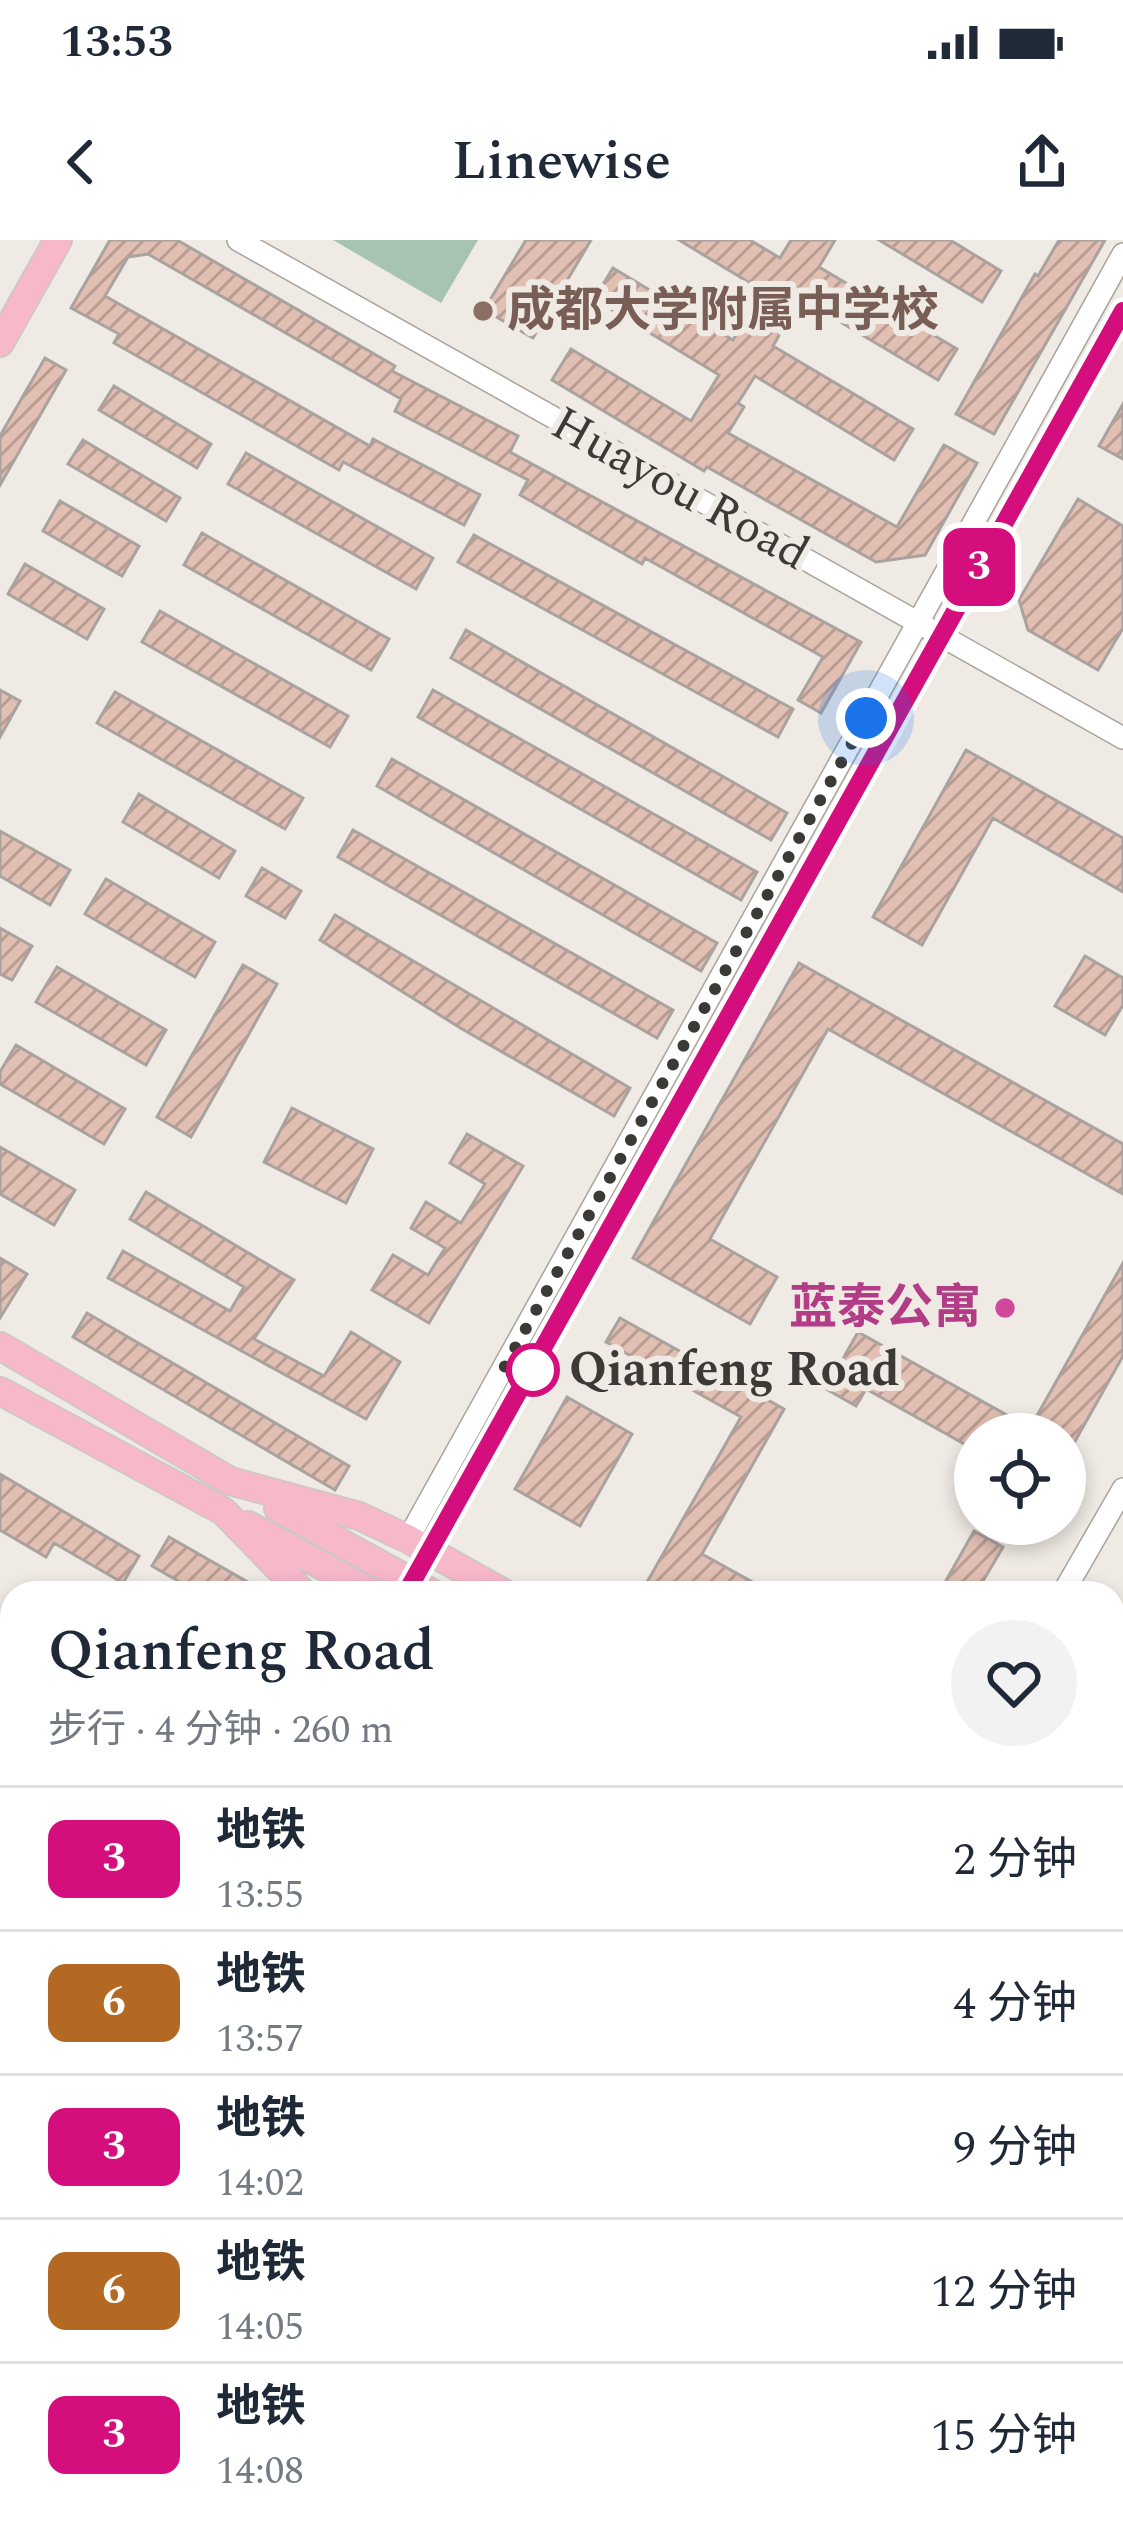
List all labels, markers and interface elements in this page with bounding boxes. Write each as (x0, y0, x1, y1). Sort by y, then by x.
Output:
text: 13:53 (60, 8, 173, 77)
text: Linewise (452, 121, 671, 203)
icon: back (48, 129, 114, 195)
icon: share (1009, 129, 1075, 195)
place label: 成都大学附属中学校 (507, 275, 939, 348)
marker: 成都大学附属中学校 (470, 298, 496, 324)
street label: Huayou Road (538, 388, 822, 590)
line badge: 3 (940, 528, 1018, 606)
text: 3 (967, 535, 991, 598)
your location (836, 688, 896, 748)
place label: 蓝泰公寓 (789, 1272, 981, 1345)
marker: 蓝泰公寓 (992, 1295, 1018, 1321)
place label: Qianfeng Road (569, 1334, 900, 1407)
marker: Qianfeng Road (508, 1345, 558, 1395)
map controls (954, 1413, 1086, 1545)
button: locate (954, 1413, 1086, 1545)
text: Qianfeng Road (48, 1609, 435, 1695)
button: heart (951, 1620, 1077, 1746)
text: 步行 · 4 分钟 · 260 m (48, 1701, 394, 1760)
text: 地铁 (216, 1797, 306, 1866)
text: 2 分钟 (953, 1826, 1077, 1895)
text: 3 (102, 1827, 126, 1890)
text: 13:55 (216, 1866, 304, 1925)
text: 地铁 (216, 1941, 306, 2010)
text: 4 分钟 (953, 1970, 1077, 2039)
text: 6 (102, 1971, 126, 2034)
text: 13:57 (216, 2010, 304, 2069)
text: 地铁 (216, 2085, 306, 2154)
text: 9 分钟 (953, 2114, 1077, 2183)
text: 3 (102, 2115, 126, 2178)
text: 14:02 (216, 2154, 304, 2213)
text: 地铁 (216, 2229, 306, 2298)
text: 12 分钟 (931, 2258, 1077, 2327)
text: 6 (102, 2259, 126, 2322)
text: 14:05 (216, 2298, 304, 2357)
text: 地铁 (216, 2373, 306, 2442)
text: 15 分钟 (931, 2402, 1077, 2471)
text: 3 (102, 2403, 126, 2466)
text: 14:08 (216, 2442, 304, 2501)

